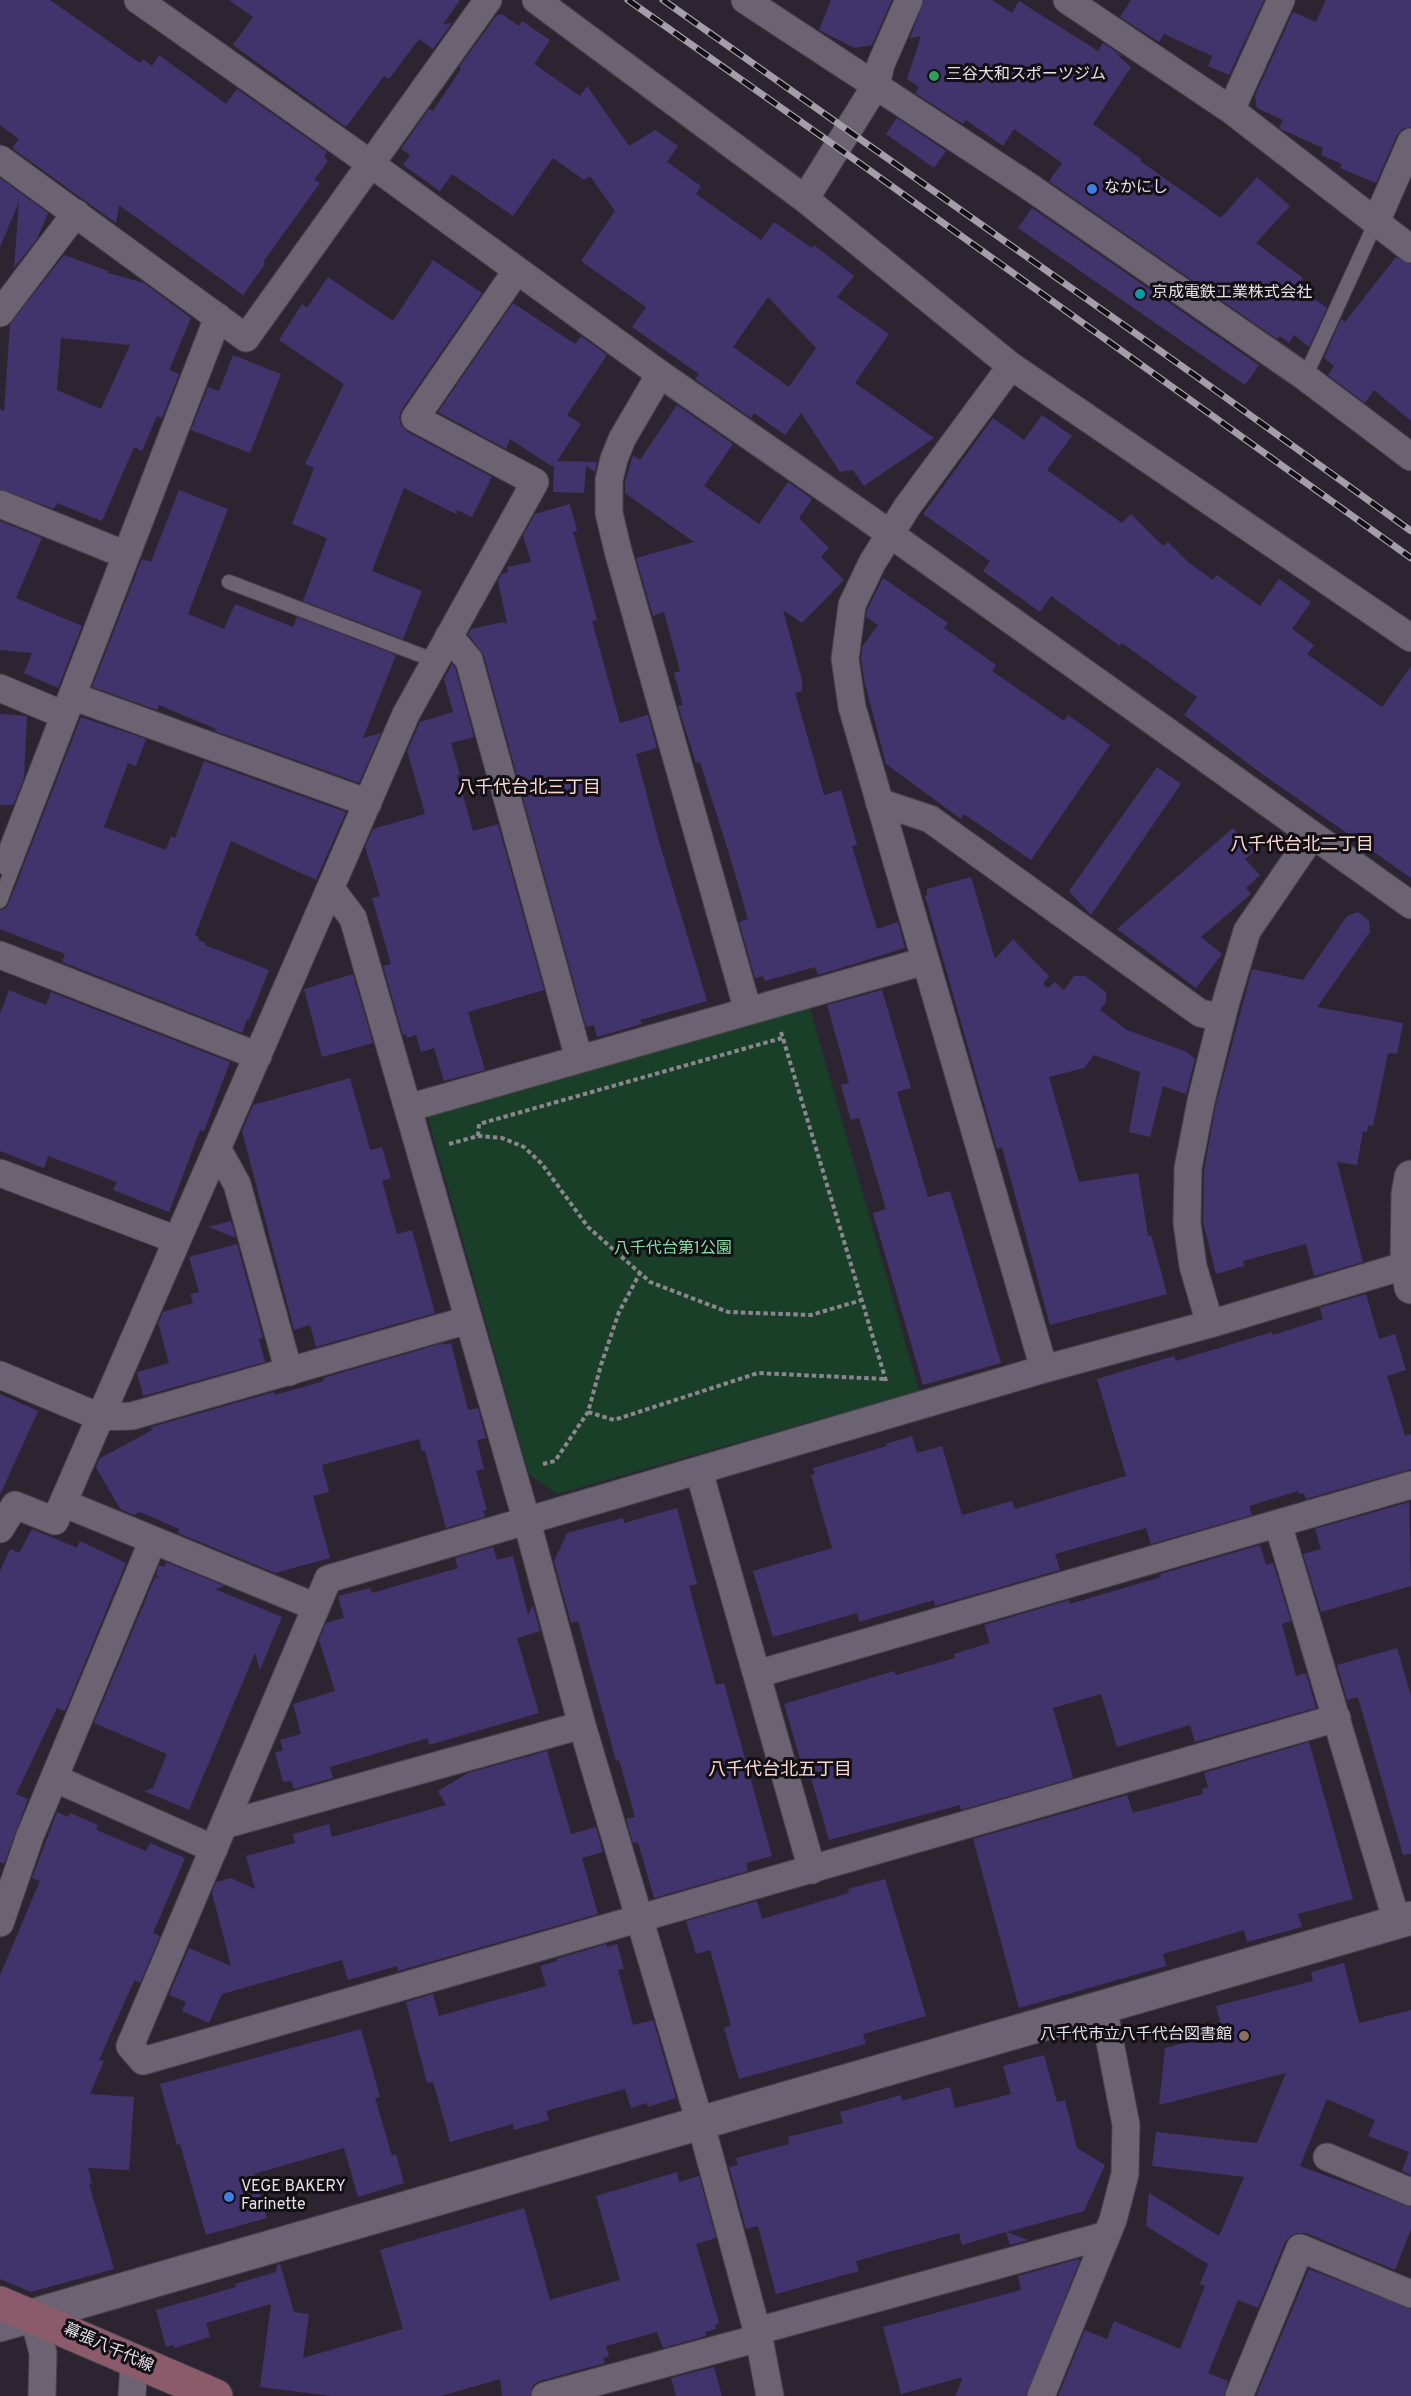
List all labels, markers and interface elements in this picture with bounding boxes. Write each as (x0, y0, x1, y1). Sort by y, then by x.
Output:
place label: 三谷大和スポーツジム (946, 66, 1106, 86)
marker: 三谷大和スポーツジム (927, 69, 941, 83)
place label: なかにし (1104, 179, 1168, 199)
marker: なかにし (1085, 182, 1099, 196)
place label: 京成電鉄工業株式会社 (1152, 284, 1312, 304)
marker: 京成電鉄工業株式会社 (1133, 287, 1147, 301)
district label: 八千代台北三丁目 (457, 778, 601, 800)
district label: 八千代台北二丁目 (1230, 835, 1374, 857)
park label: 八千代台第1公園 (614, 1240, 732, 1260)
district label: 八千代台北五丁目 (708, 1760, 852, 1782)
place label: 八千代市立八千代台図書館 (1040, 2026, 1232, 2046)
marker: 八千代市立八千代台図書館 (1237, 2029, 1251, 2043)
place label: VEGE BAKERY Farinette (241, 2178, 346, 2216)
marker: VEGE BAKERY Farinette (222, 2190, 236, 2204)
street label: 幕張八千代線 (60, 2321, 156, 2377)

